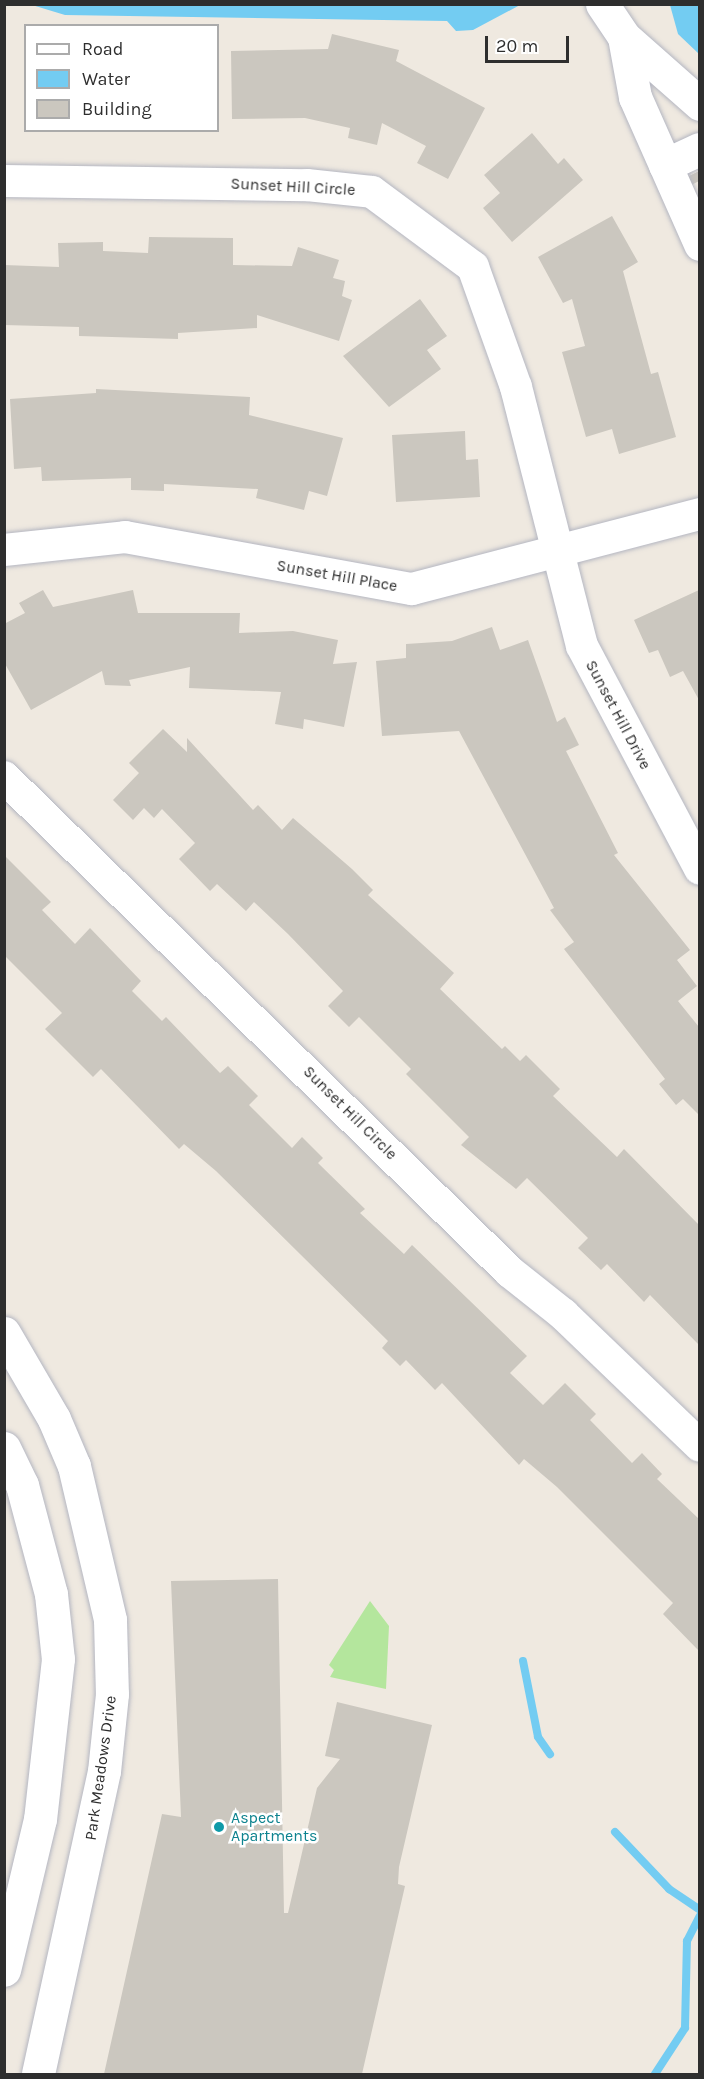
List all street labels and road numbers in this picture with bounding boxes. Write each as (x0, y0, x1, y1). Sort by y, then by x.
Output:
street label: Sunset Hill Circle (230, 174, 356, 200)
street label: Sunset Hill Place (275, 556, 399, 596)
street label: Sunset Hill Drive (581, 657, 655, 773)
street label: Sunset Hill Circle (299, 1062, 401, 1164)
street label: Park Meadows Drive (81, 1694, 121, 1842)

